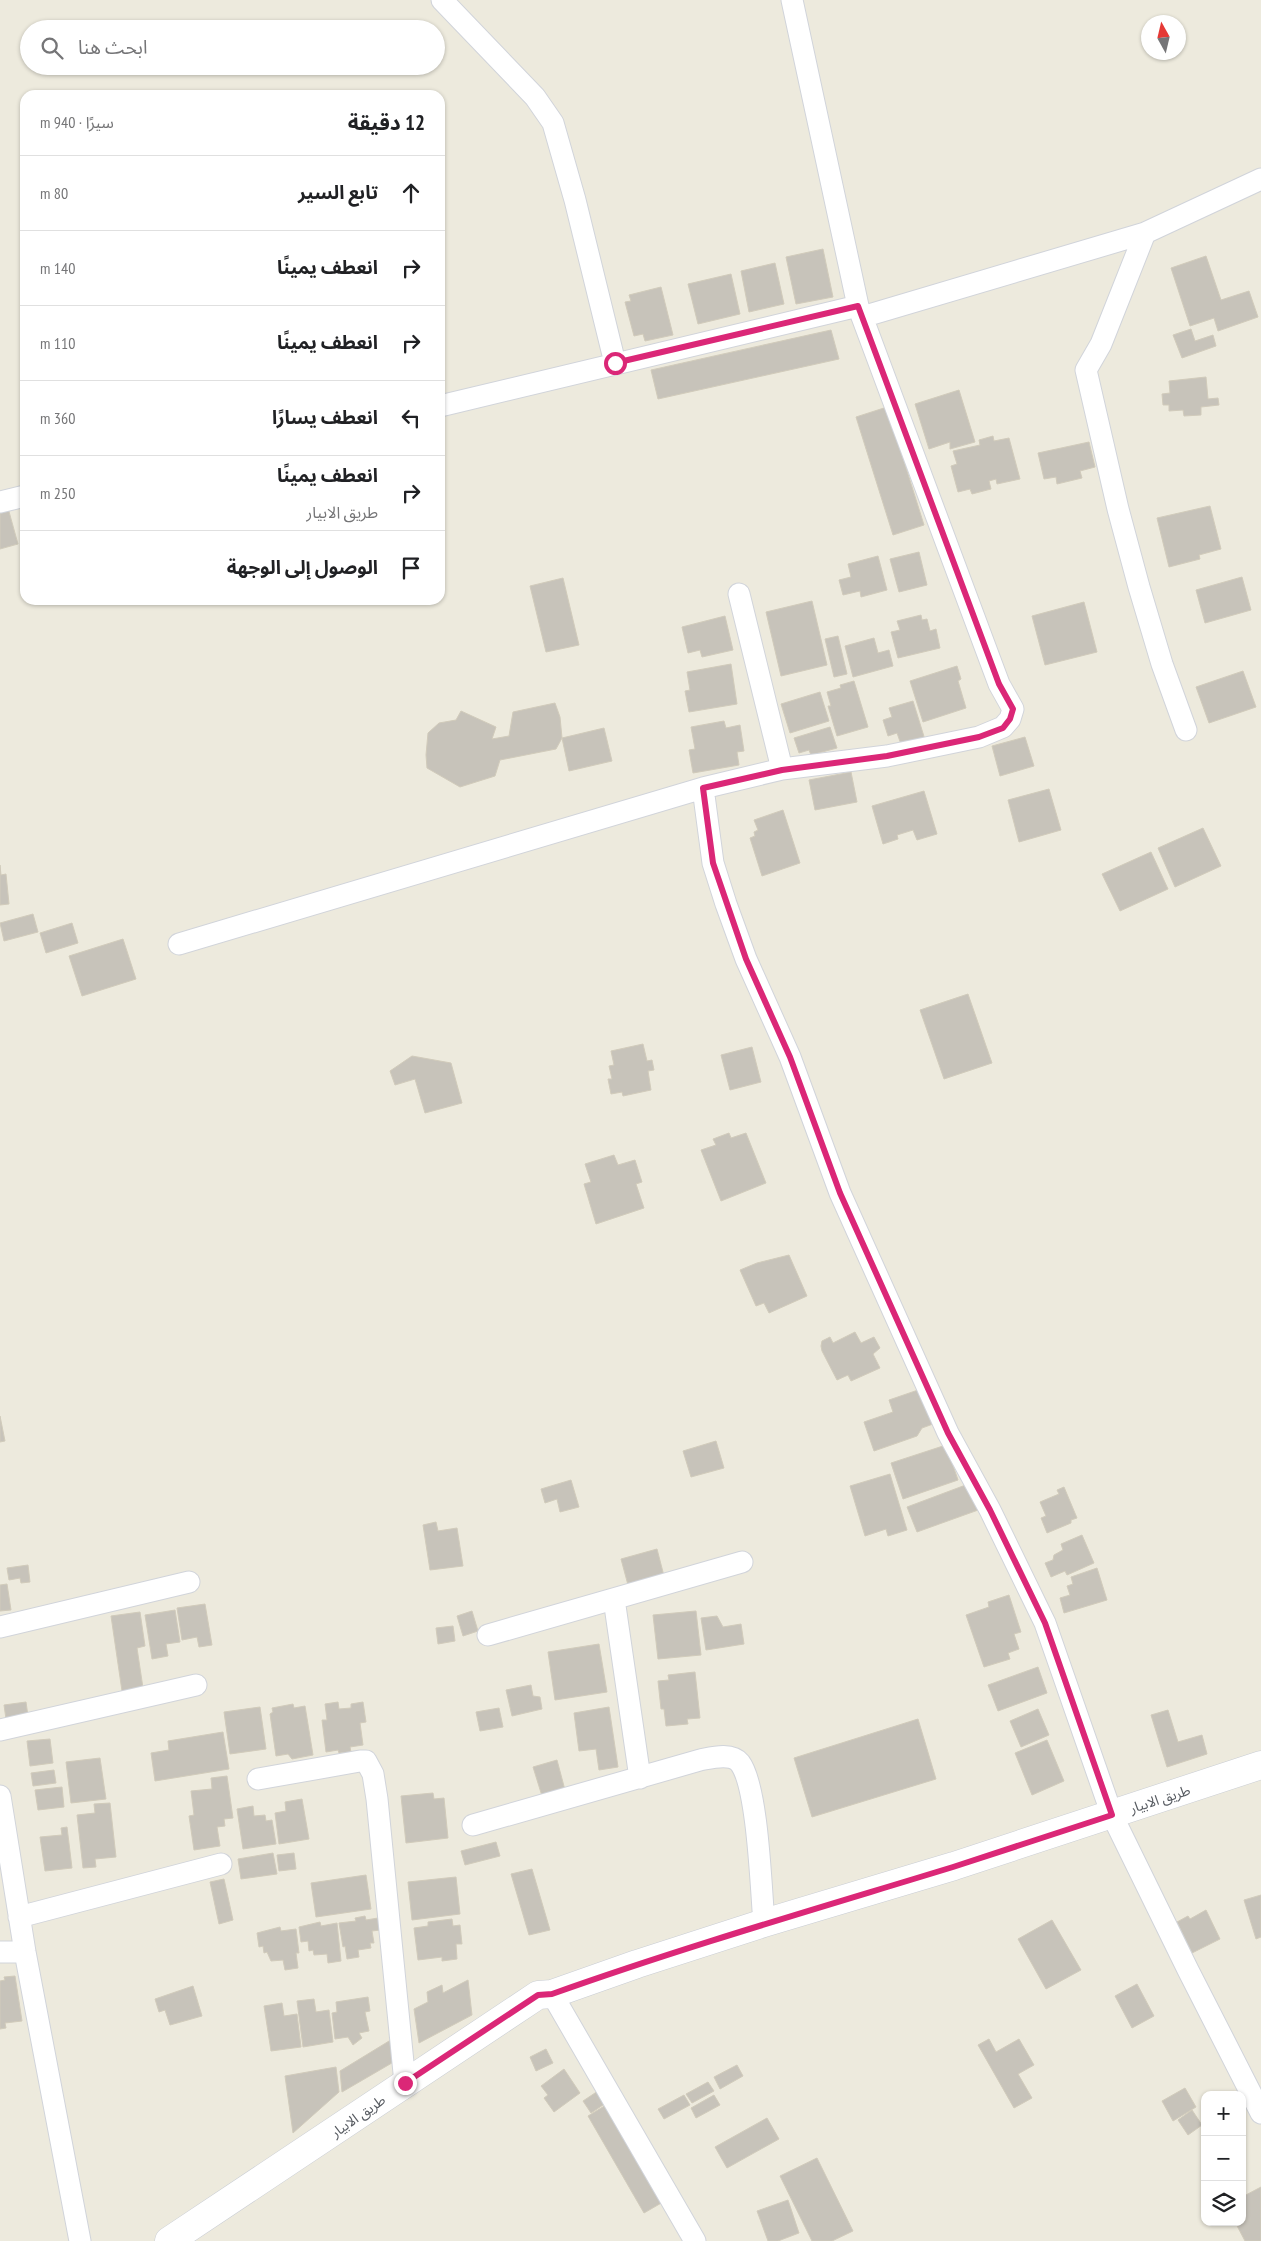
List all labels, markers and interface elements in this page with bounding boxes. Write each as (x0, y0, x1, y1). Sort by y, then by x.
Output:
north arrow (1141, 15, 1186, 60)
search box (20, 20, 445, 75)
icon: search (38, 34, 66, 62)
text: ابحث هنا (78, 35, 147, 59)
text: 12 دقيقة (348, 109, 425, 136)
text: سيرًا · 940 m (40, 112, 114, 132)
icon: ahead (397, 179, 425, 207)
text: تابع السير (298, 180, 378, 204)
text: 80 m (40, 183, 68, 203)
icon: right (397, 254, 425, 282)
text: انعطف يمينًا (277, 255, 378, 279)
text: 140 m (40, 258, 75, 278)
icon: right (397, 329, 425, 357)
text: انعطف يمينًا (277, 330, 378, 354)
text: 110 m (40, 333, 75, 353)
route start (604, 352, 627, 375)
icon: left (397, 404, 425, 432)
text: انعطف يسارًا (272, 405, 378, 429)
text: 360 m (40, 408, 75, 428)
text: انعطف يمينًا (277, 463, 378, 487)
icon: right (397, 479, 425, 507)
text: 250 m (40, 483, 75, 503)
text: طريق الابيار (306, 502, 378, 522)
icon: arrive (397, 554, 425, 582)
text: الوصول إلى الوجهة (227, 555, 378, 579)
street label: طريق الابيار (1126, 1781, 1193, 1819)
route end (394, 2072, 417, 2095)
street label: طريق الابيار (326, 2091, 389, 2143)
map controls (1201, 2091, 1246, 2226)
button: + (1201, 2091, 1246, 2136)
button: − (1201, 2136, 1246, 2181)
button: layers (1201, 2181, 1246, 2226)

